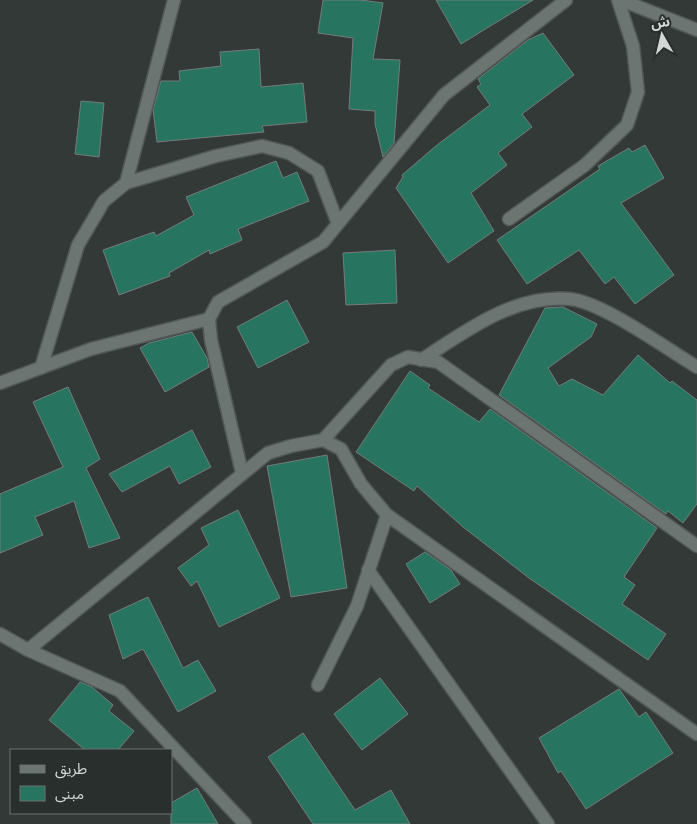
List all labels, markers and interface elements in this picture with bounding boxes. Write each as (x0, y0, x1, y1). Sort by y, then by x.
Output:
north arrow (637, 10, 687, 60)
text: ش (650, 15, 671, 31)
legend (10, 749, 172, 814)
text: طريق (55, 762, 87, 779)
text: مبنى (55, 787, 84, 803)

